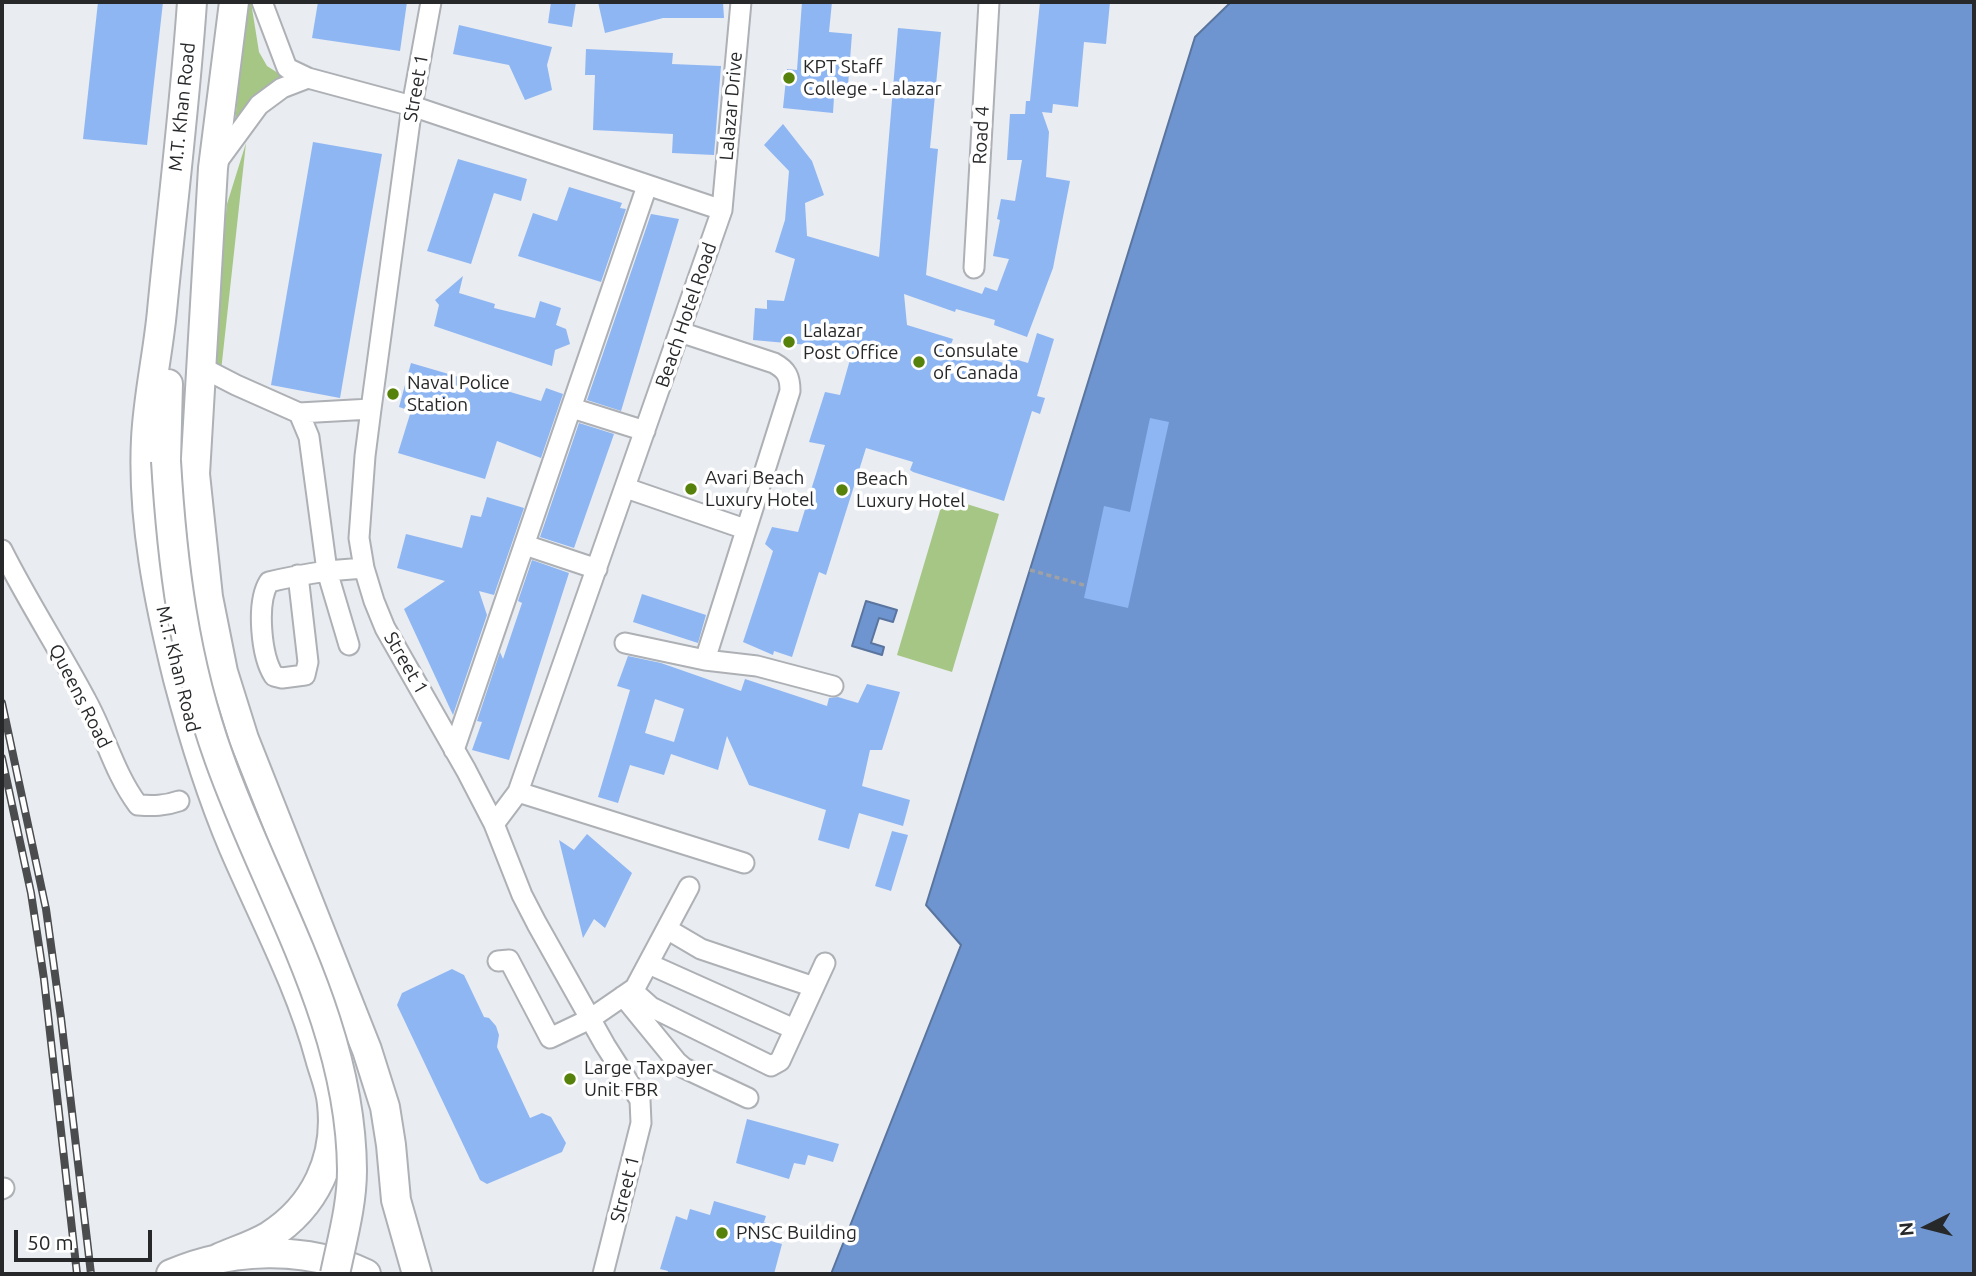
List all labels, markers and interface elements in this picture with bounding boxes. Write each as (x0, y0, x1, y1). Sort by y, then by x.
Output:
street label: M.T. Khan Road (164, 41, 200, 173)
street label: Lalazar Drive (715, 51, 747, 161)
street label: Street 1 (399, 52, 433, 124)
place label: KPT Staff College - Lalazar (803, 56, 942, 100)
marker: KPT Staff College - Lalazar (781, 70, 797, 86)
street label: Road 4 (968, 105, 994, 165)
street label: Beach Hotel Road (651, 240, 721, 390)
place label: Lalazar Post Office (803, 320, 898, 364)
marker: Lalazar Post Office (781, 334, 797, 350)
place label: Consulate of Canada (933, 340, 1019, 384)
marker: Consulate of Canada (911, 354, 927, 370)
place label: Naval Police Station (407, 372, 510, 416)
marker: Naval Police Station (385, 386, 401, 402)
place label: Avari Beach Luxury Hotel (705, 467, 814, 511)
place label: Beach Luxury Hotel (856, 468, 965, 512)
marker: Avari Beach Luxury Hotel (683, 481, 699, 497)
marker: Beach Luxury Hotel (834, 482, 850, 498)
street label: M.T. Khan Road (151, 603, 205, 735)
street label: Street 1 (379, 628, 433, 698)
street label: Queens Road (44, 640, 116, 752)
place label: Large Taxpayer Unit FBR (584, 1057, 713, 1101)
marker: Large Taxpayer Unit FBR (562, 1071, 578, 1087)
street label: Street 1 (606, 1153, 644, 1225)
north arrow (1892, 1192, 1962, 1262)
scale bar (18, 1216, 156, 1260)
text: N (1894, 1221, 1918, 1237)
place label: PNSC Building (736, 1222, 857, 1244)
marker: PNSC Building (714, 1225, 730, 1241)
text: 50 m (27, 1230, 74, 1254)

